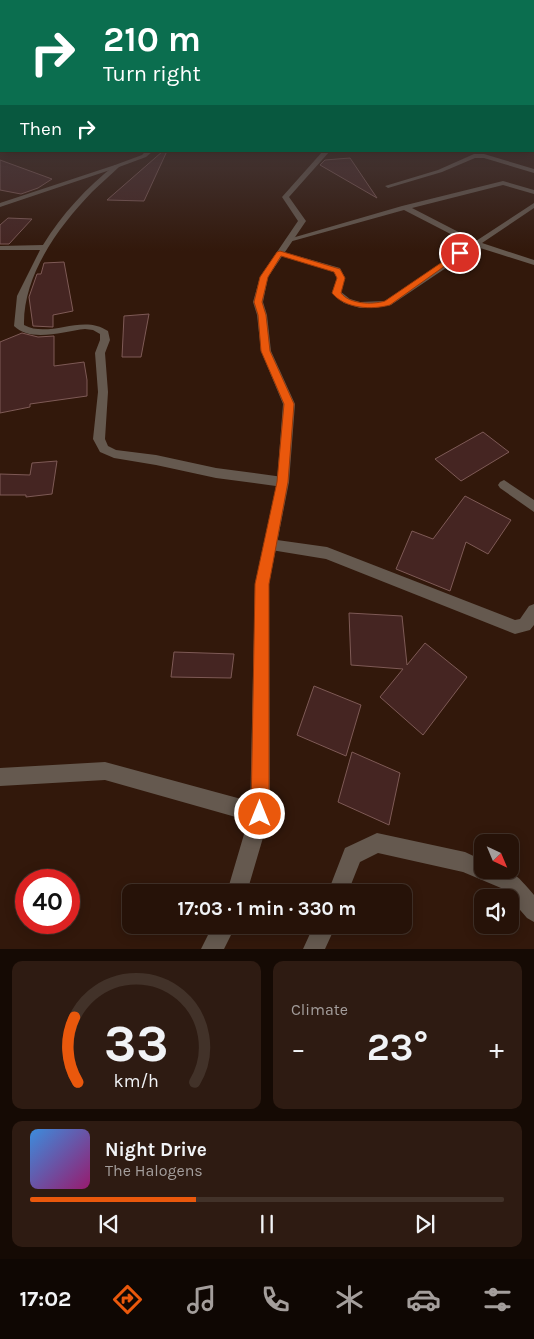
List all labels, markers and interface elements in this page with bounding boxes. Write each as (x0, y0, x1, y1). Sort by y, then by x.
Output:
text: 210 m (103, 19, 201, 60)
icon: right (20, 20, 85, 85)
text: Turn right (103, 61, 201, 87)
icon: right (72, 115, 100, 143)
text: Then (20, 118, 62, 140)
pin (439, 232, 481, 274)
icon: arrive (446, 239, 474, 267)
position arrow (233, 787, 285, 839)
north arrow (474, 834, 519, 879)
map controls (474, 834, 519, 934)
speed limit sign: 40 (15, 869, 80, 934)
button: sound (474, 889, 519, 934)
text: 17:03 · 1 min · 330 m (178, 898, 356, 920)
text: Climate (291, 1000, 348, 1019)
text: 33 (104, 1013, 169, 1074)
text: 23° (367, 1025, 428, 1070)
text: − (291, 1032, 306, 1065)
text: + (489, 1032, 504, 1065)
text: km/h (114, 1071, 159, 1092)
text: Night Drive (105, 1139, 207, 1161)
text: The Halogens (105, 1161, 203, 1180)
icon: previous (95, 1210, 123, 1238)
icon: pause (253, 1210, 281, 1238)
icon: next (411, 1210, 439, 1238)
icon: directions (110, 1282, 145, 1317)
icon: music (184, 1282, 219, 1317)
icon: phone (258, 1282, 293, 1317)
icon: climate (332, 1282, 367, 1317)
icon: car (406, 1282, 441, 1317)
icon: filters (480, 1282, 515, 1317)
text: 17:02 (19, 1286, 71, 1312)

